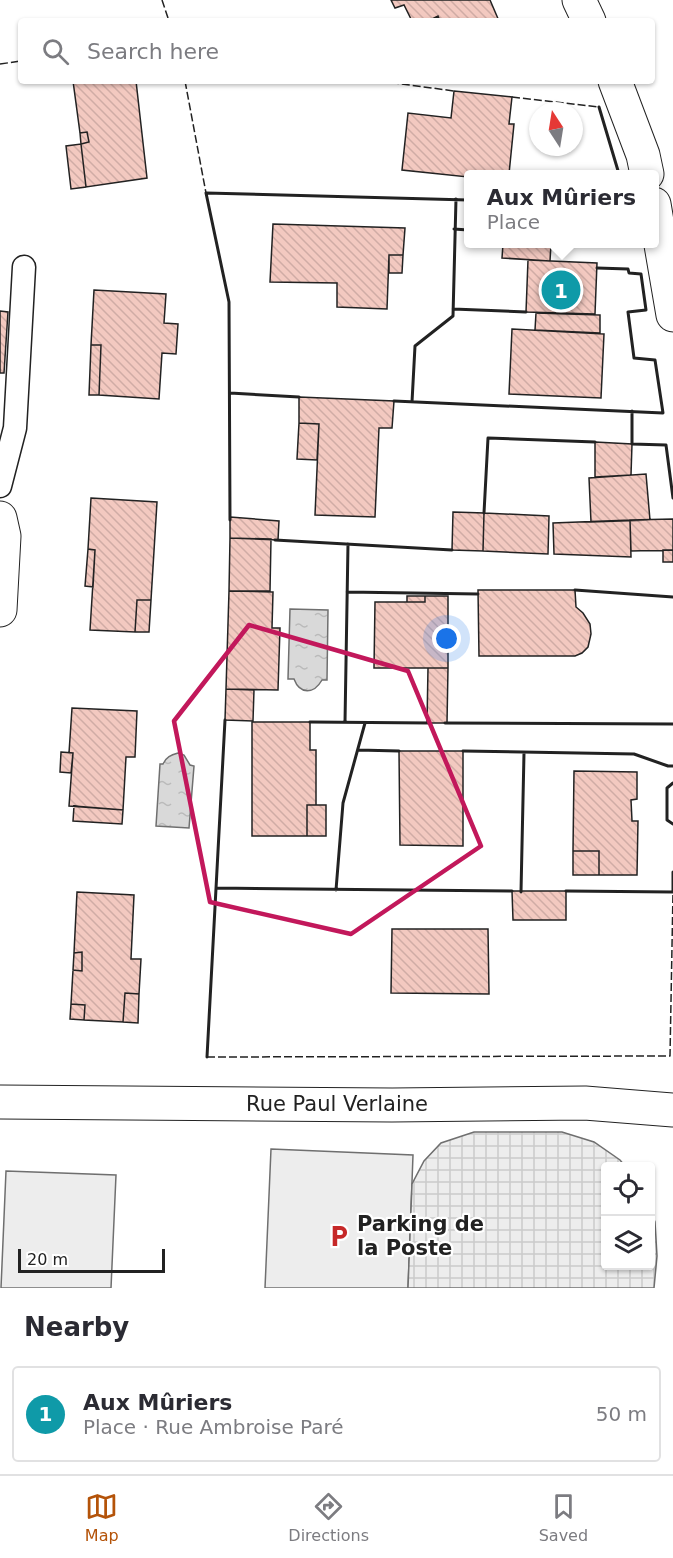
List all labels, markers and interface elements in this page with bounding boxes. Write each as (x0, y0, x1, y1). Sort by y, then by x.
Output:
search box (18, 18, 655, 84)
icon: search (39, 35, 72, 68)
text: Search here (87, 39, 219, 64)
north arrow (529, 102, 583, 156)
popup (464, 170, 659, 248)
text: Aux Mûriers (487, 185, 636, 210)
text: Place (487, 210, 540, 234)
pin: 1 (542, 268, 580, 312)
your location (432, 624, 461, 653)
street label: Rue Paul Verlaine (246, 1092, 428, 1116)
map controls (601, 1162, 655, 1270)
button: locate (601, 1162, 655, 1216)
place label: Parking de la Poste (357, 1212, 484, 1260)
button: layers (601, 1216, 655, 1270)
parking icon: Parking de la Poste (326, 1223, 352, 1249)
scale bar (18, 1246, 165, 1274)
text: 20 m (27, 1250, 68, 1269)
text: Nearby (24, 1312, 129, 1342)
text: Aux Mûriers (83, 1390, 232, 1415)
text: 1 (39, 1402, 52, 1426)
text: 50 m (596, 1402, 647, 1426)
text: Place · Rue Ambroise Paré (83, 1415, 344, 1439)
tab: Map (85, 1490, 119, 1545)
tab: Directions (288, 1490, 369, 1545)
tab: Saved (539, 1490, 588, 1545)

